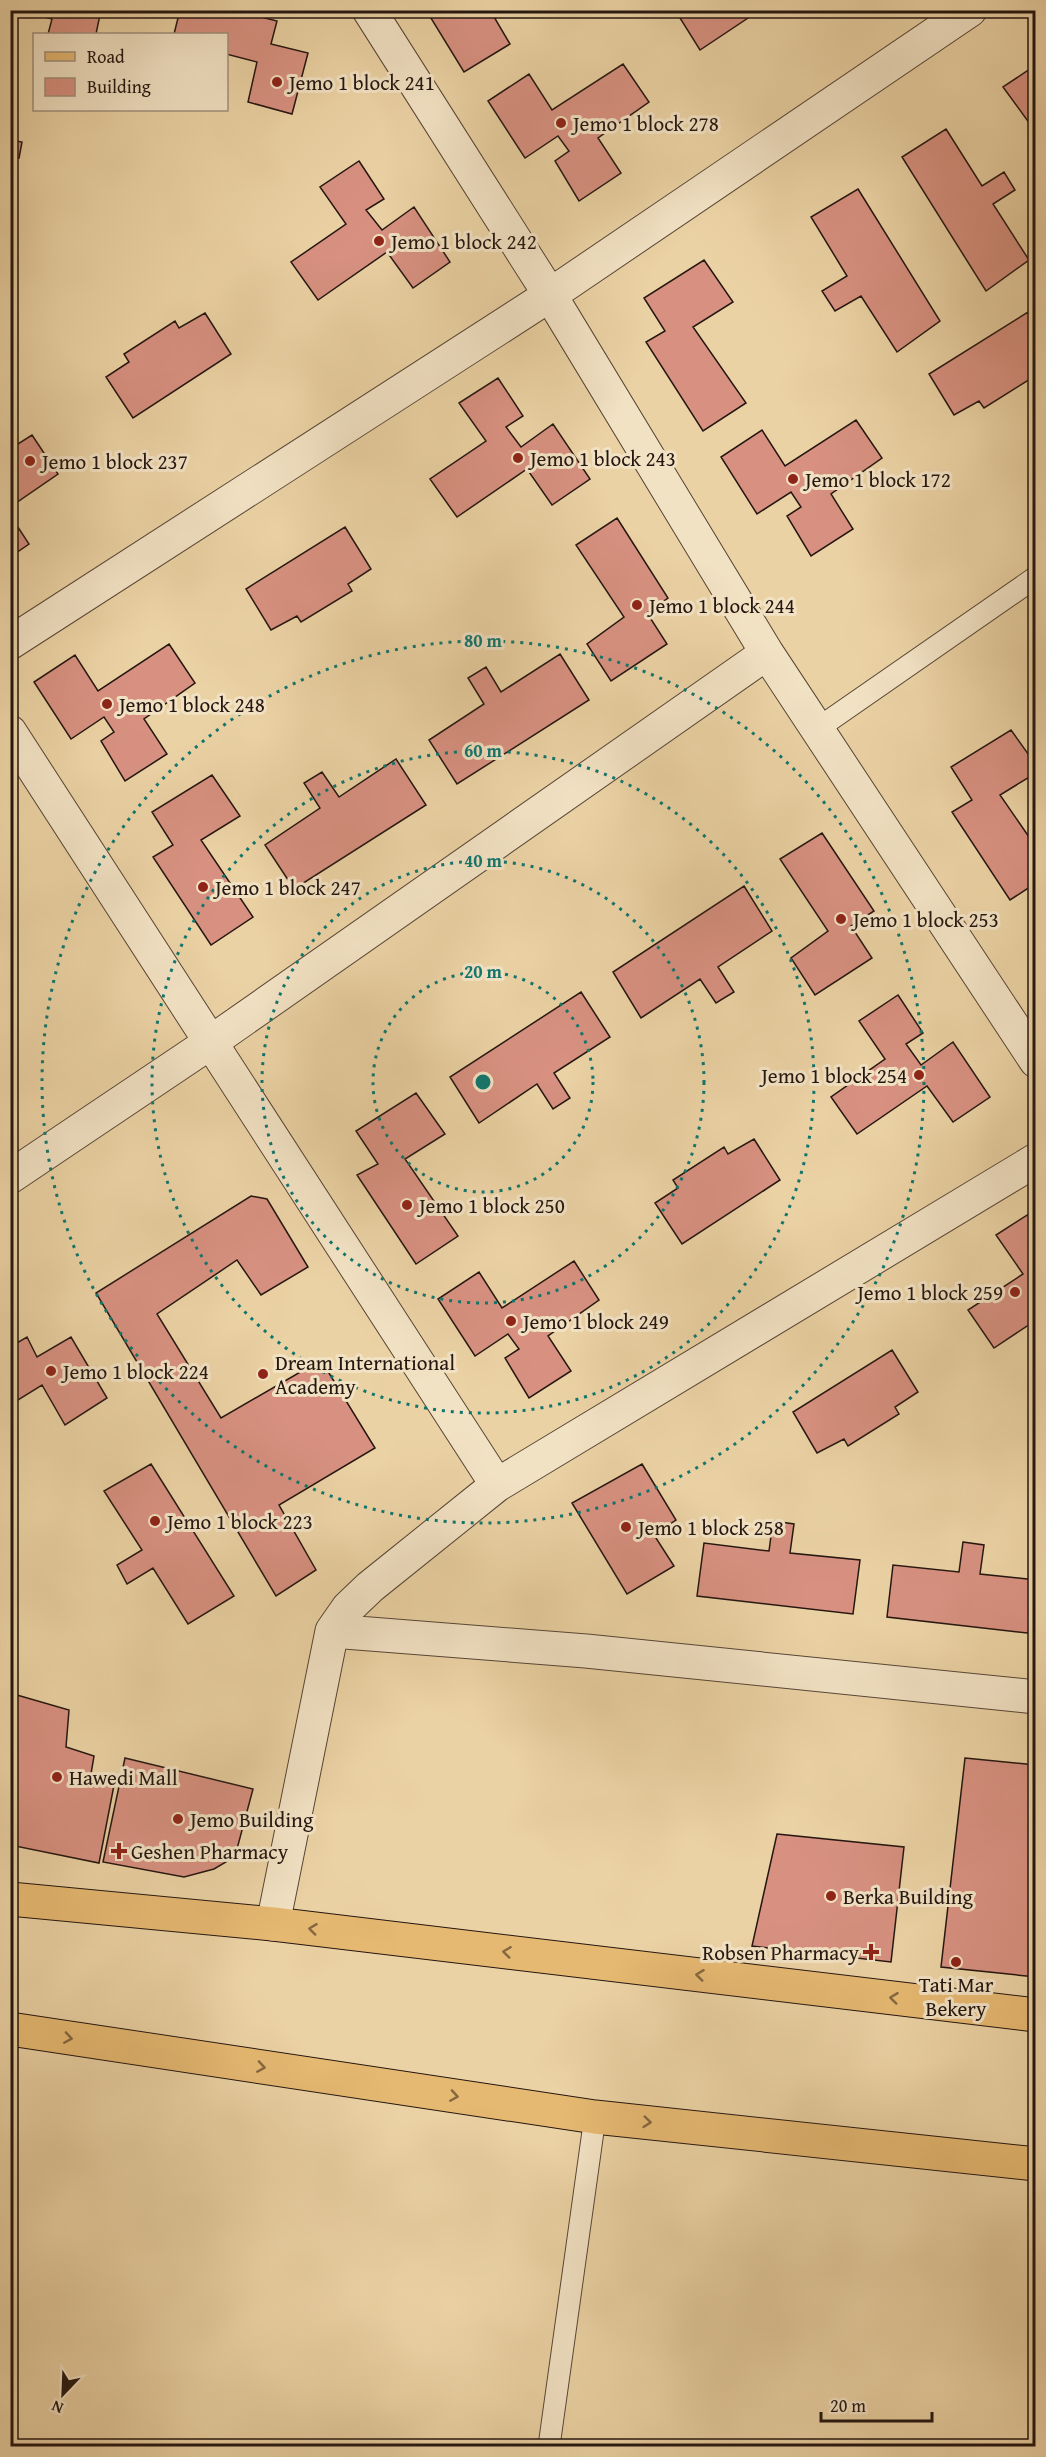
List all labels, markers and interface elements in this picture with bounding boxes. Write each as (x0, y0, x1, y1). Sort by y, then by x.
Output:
legend (33, 33, 228, 111)
text: Road (87, 43, 125, 70)
place label: Jemo 1 block 241 (286, 67, 435, 98)
text: Building (87, 73, 151, 100)
marker: Jemo 1 block 241 (270, 75, 284, 89)
place label: Jemo 1 block 278 (570, 108, 719, 139)
marker: Jemo 1 block 278 (554, 116, 568, 130)
place label: Jemo 1 block 242 (388, 226, 537, 257)
marker: Jemo 1 block 242 (372, 234, 386, 248)
place label: Jemo 1 block 243 (527, 443, 676, 474)
place label: Jemo 1 block 237 (39, 446, 188, 477)
marker: Jemo 1 block 243 (511, 451, 525, 465)
marker: Jemo 1 block 237 (23, 454, 37, 468)
place label: Jemo 1 block 172 (802, 464, 951, 495)
marker: Jemo 1 block 172 (786, 472, 800, 486)
place label: Jemo 1 block 244 (646, 590, 795, 621)
marker: Jemo 1 block 244 (630, 598, 644, 612)
text: 80 m (464, 627, 503, 654)
place label: Jemo 1 block 248 (116, 689, 265, 720)
marker: Jemo 1 block 248 (100, 697, 114, 711)
text: 60 m (464, 737, 503, 764)
text: 40 m (464, 847, 503, 874)
place label: Jemo 1 block 247 (212, 872, 361, 903)
marker: Jemo 1 block 247 (196, 880, 210, 894)
place label: Jemo 1 block 253 (850, 904, 999, 935)
marker: Jemo 1 block 253 (834, 912, 848, 926)
text: 20 m (464, 958, 503, 985)
place label: Jemo 1 block 254 (758, 1060, 907, 1091)
marker: Jemo 1 block 254 (912, 1068, 926, 1082)
centre of rings (473, 1072, 493, 1092)
place label: Jemo 1 block 250 (416, 1190, 565, 1221)
marker: Jemo 1 block 250 (400, 1198, 414, 1212)
place label: Jemo 1 block 259 (854, 1277, 1003, 1308)
marker: Jemo 1 block 259 (1008, 1285, 1022, 1299)
place label: Jemo 1 block 249 (520, 1306, 669, 1337)
marker: Jemo 1 block 249 (504, 1314, 518, 1328)
place label: Dream International Academy (275, 1347, 455, 1402)
place label: Jemo 1 block 224 (60, 1356, 209, 1387)
marker: Jemo 1 block 224 (44, 1364, 58, 1378)
marker: Dream International Academy (256, 1367, 270, 1381)
place label: Jemo 1 block 223 (164, 1506, 313, 1537)
place label: Jemo 1 block 258 (635, 1512, 784, 1543)
marker: Jemo 1 block 223 (148, 1514, 162, 1528)
marker: Jemo 1 block 258 (619, 1520, 633, 1534)
place label: Hawedi Mall (69, 1762, 178, 1793)
marker: Hawedi Mall (50, 1770, 64, 1784)
place label: Jemo Building (187, 1804, 314, 1835)
marker: Jemo Building (171, 1812, 185, 1826)
place label: Geshen Pharmacy (131, 1836, 289, 1867)
marker: Geshen Pharmacy (112, 1844, 126, 1858)
place label: Berka Building (843, 1881, 974, 1912)
marker: Berka Building (824, 1889, 838, 1903)
one-way arrow (309, 1923, 318, 1935)
place label: Robsen Pharmacy (702, 1937, 860, 1968)
marker: Robsen Pharmacy (864, 1945, 878, 1959)
one-way arrow (502, 1946, 511, 1959)
marker: Tati Mar Bekery (949, 1955, 963, 1969)
one-way arrow (696, 1969, 705, 1982)
place label: Tati Mar Bekery (919, 1969, 994, 2024)
one-way arrow (889, 1993, 899, 2005)
one-way arrow (64, 2031, 73, 2043)
one-way arrow (257, 2060, 266, 2072)
one-way arrow (449, 2089, 459, 2101)
one-way arrow (643, 2116, 652, 2128)
north arrow (33, 2364, 93, 2424)
scale bar (821, 2385, 932, 2423)
text: 20 m (830, 2392, 866, 2419)
text: N (47, 2395, 67, 2421)

